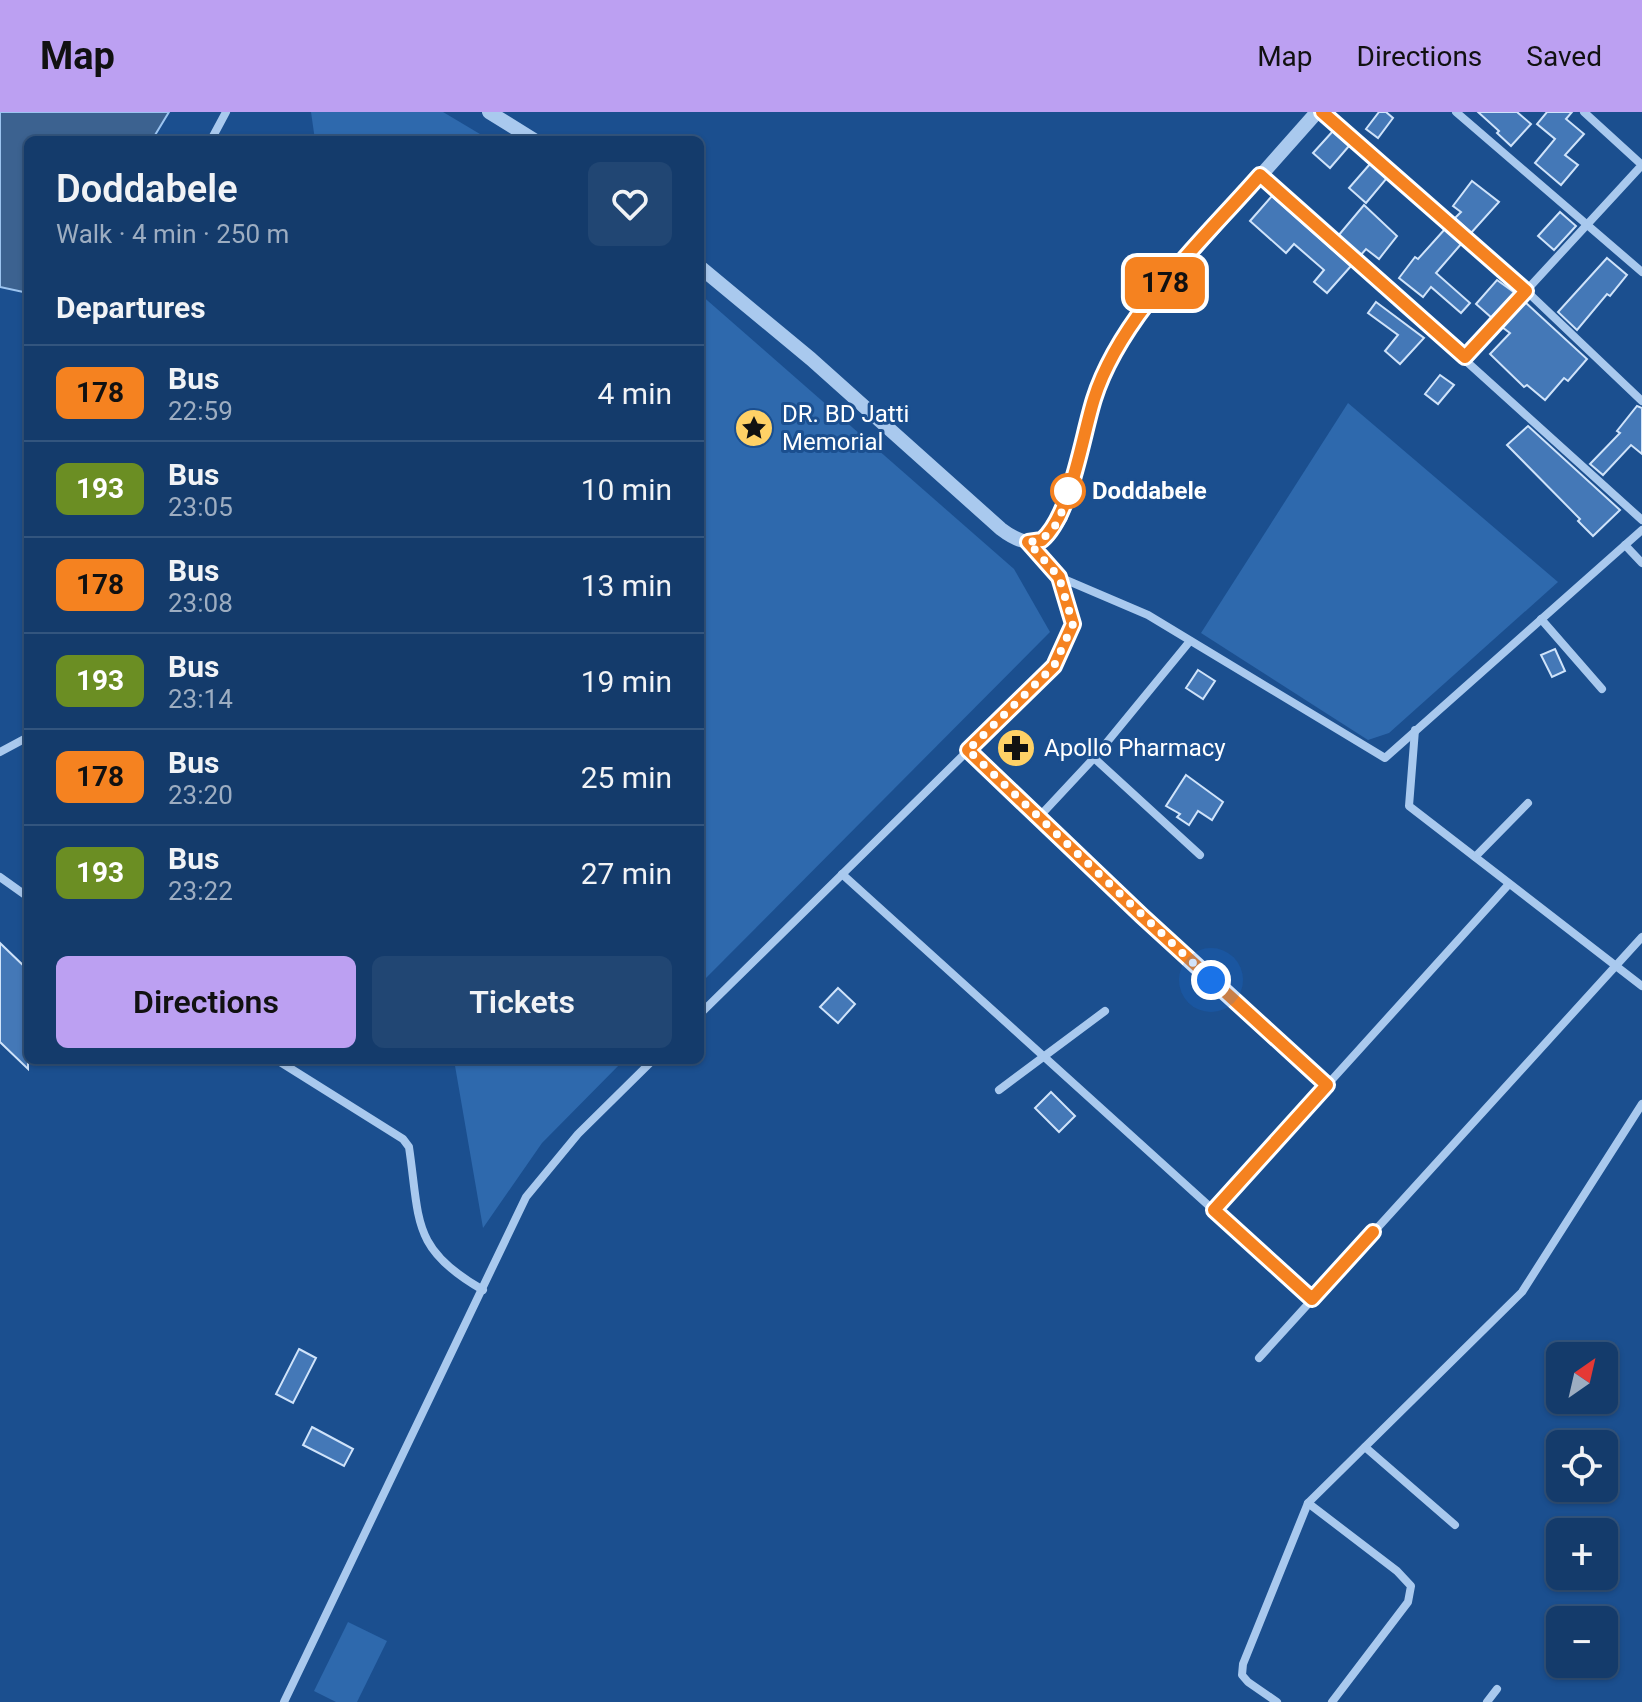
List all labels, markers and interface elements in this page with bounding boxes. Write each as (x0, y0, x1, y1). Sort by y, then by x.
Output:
text: Map (40, 34, 115, 78)
text: Map (1257, 40, 1313, 73)
text: Directions (1357, 40, 1482, 73)
text: Saved (1526, 40, 1602, 73)
button: heart (588, 162, 672, 246)
text: Doddabele (56, 167, 238, 211)
text: Walk · 4 min · 250 m (56, 219, 289, 249)
line badge: 178 (1119, 257, 1211, 309)
text: 178 (1141, 266, 1189, 299)
text: Departures (56, 290, 206, 325)
text: Bus (168, 361, 219, 396)
text: 178 (76, 376, 124, 409)
text: 4 min (598, 376, 672, 411)
text: 22:59 (168, 396, 233, 426)
place label: DR. BD Jatti Memorial (782, 400, 909, 456)
place icon: DR. BD Jatti Memorial (733, 407, 775, 449)
text: Bus (168, 457, 219, 492)
text: 193 (76, 472, 124, 505)
text: 10 min (581, 472, 672, 507)
marker: Doddabele (1051, 474, 1085, 508)
place label: Doddabele (1092, 477, 1207, 505)
text: 23:05 (168, 492, 233, 522)
text: Bus (168, 553, 219, 588)
text: 178 (76, 568, 124, 601)
text: 13 min (581, 568, 672, 603)
text: 23:08 (168, 588, 233, 618)
text: Bus (168, 649, 219, 684)
text: 193 (76, 664, 124, 697)
text: 19 min (581, 664, 672, 699)
text: 23:14 (168, 684, 233, 714)
pharmacy icon: Apollo Pharmacy (995, 727, 1037, 769)
place label: Apollo Pharmacy (1044, 734, 1226, 762)
text: Bus (168, 745, 219, 780)
text: 178 (76, 760, 124, 793)
text: 25 min (581, 760, 672, 795)
text: 23:20 (168, 780, 233, 810)
text: Bus (168, 841, 219, 876)
text: 193 (76, 856, 124, 889)
text: 27 min (581, 856, 672, 891)
text: 23:22 (168, 876, 233, 906)
button: Directions (56, 956, 356, 1048)
button: Tickets (372, 956, 672, 1048)
your location (1191, 960, 1231, 1000)
north arrow (1546, 1342, 1618, 1414)
map controls (1546, 1342, 1618, 1678)
button: locate (1546, 1430, 1618, 1502)
button: + (1546, 1518, 1618, 1590)
button: − (1546, 1606, 1618, 1678)

